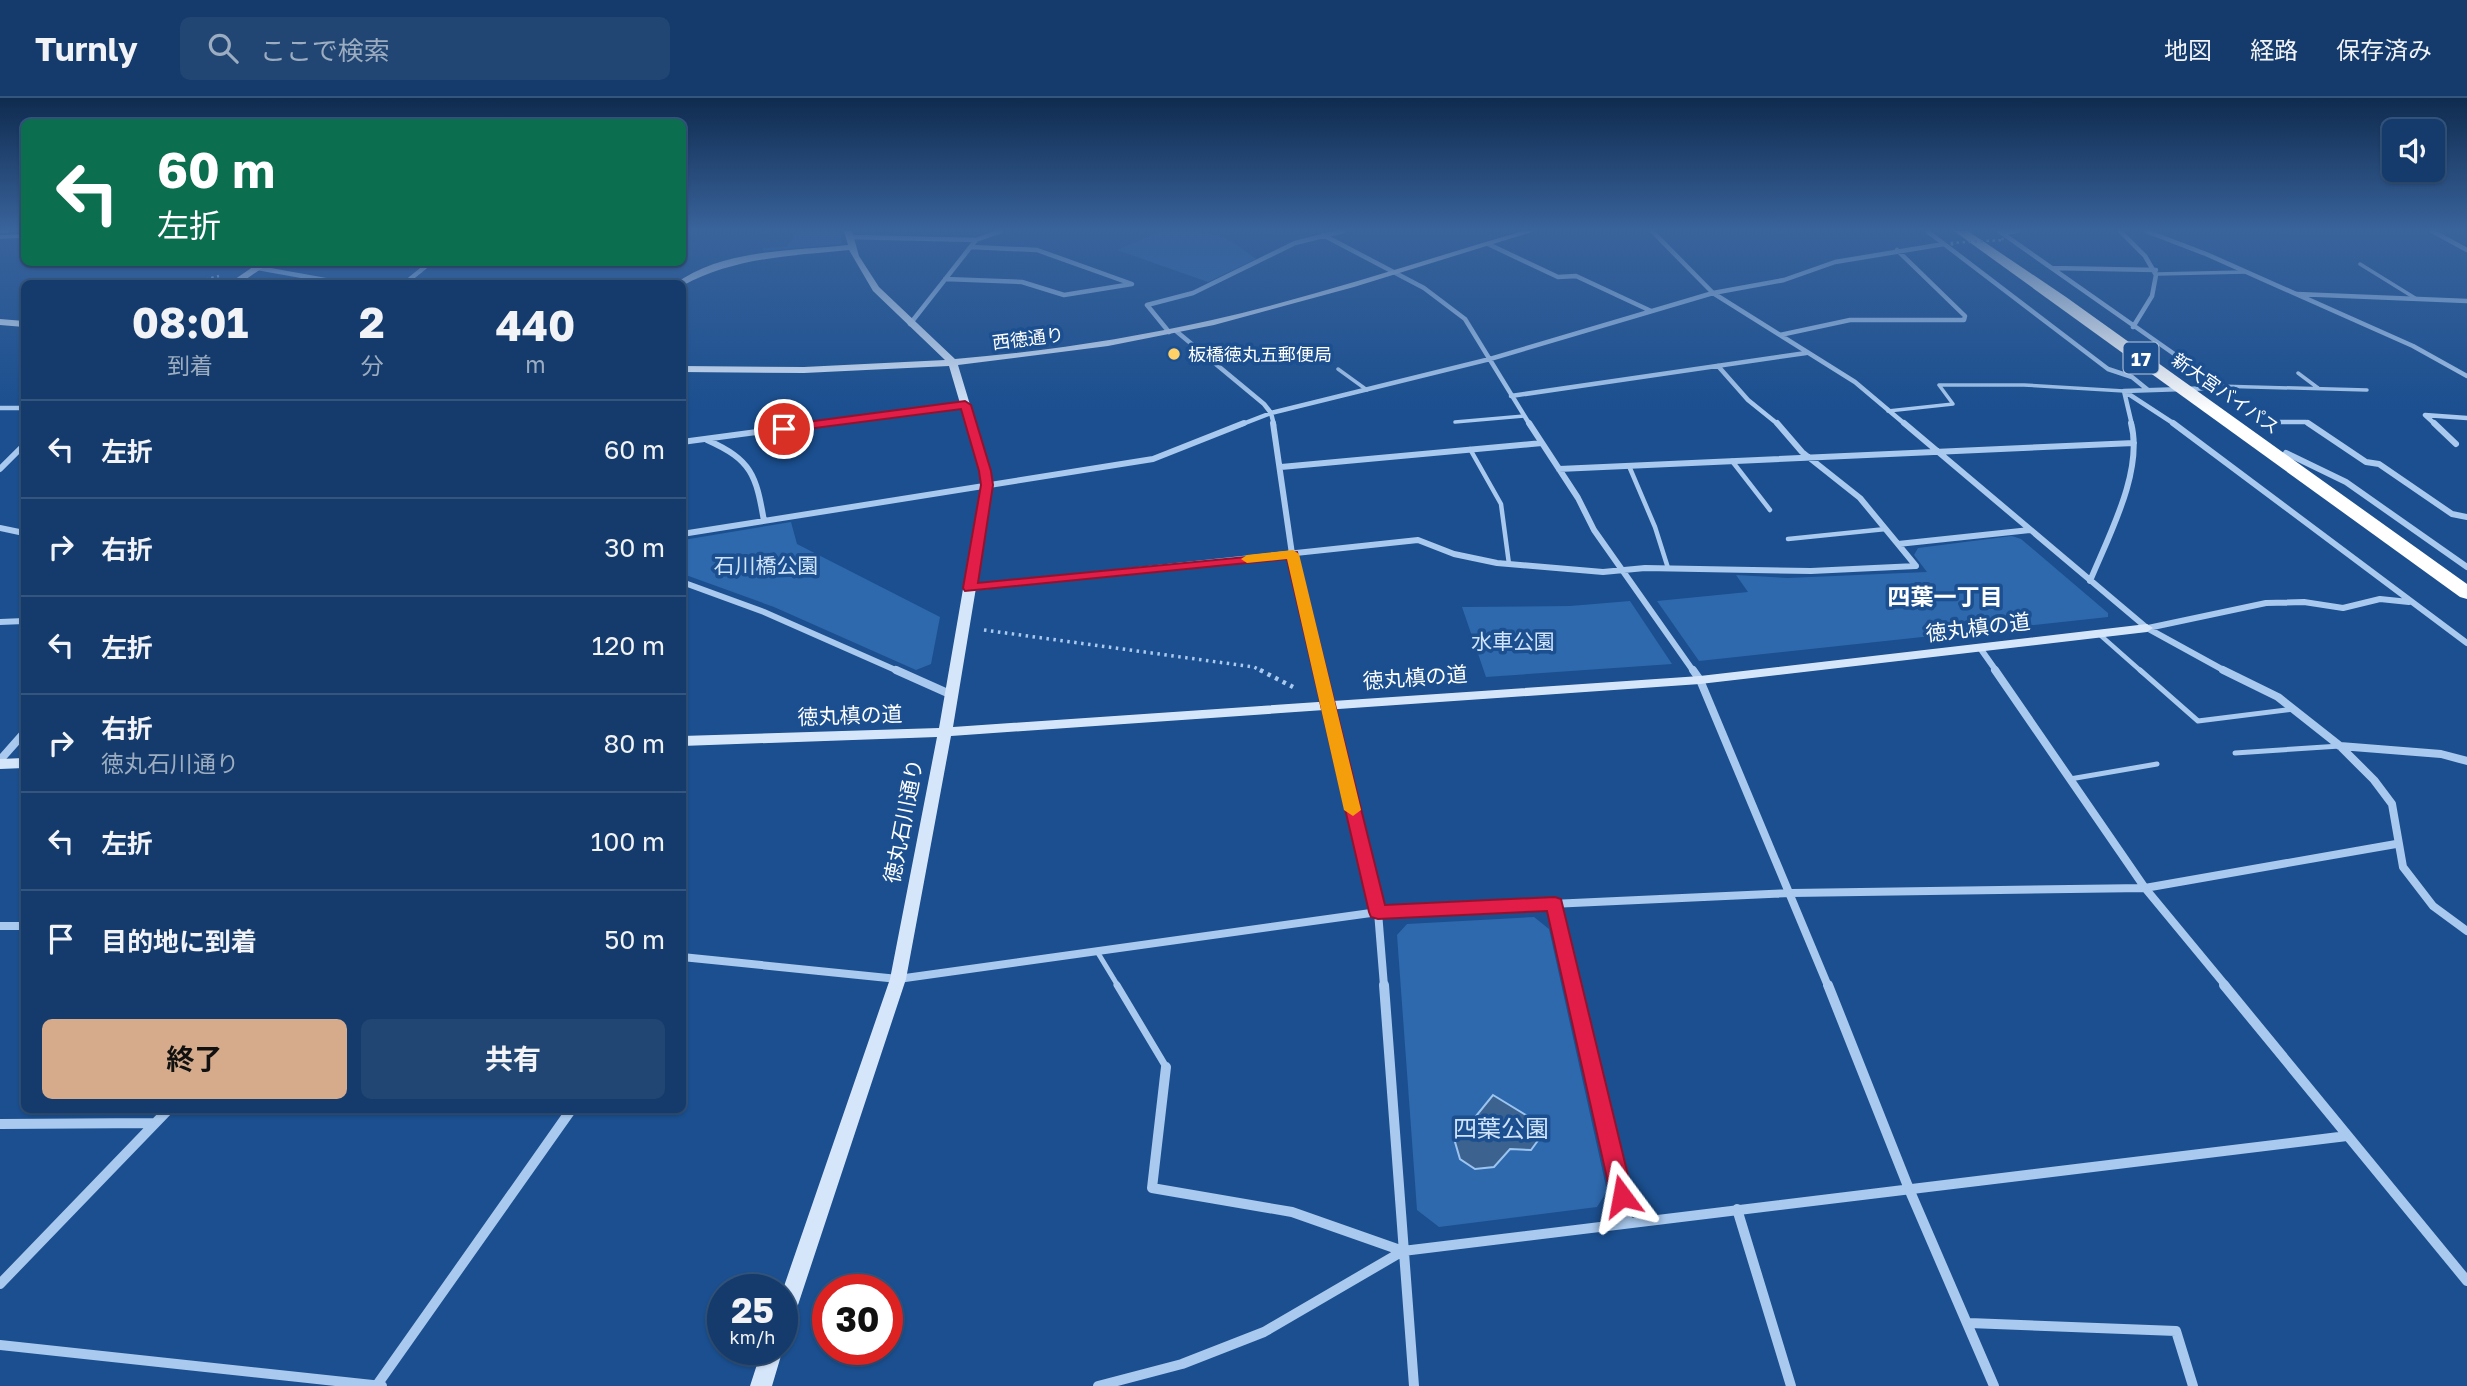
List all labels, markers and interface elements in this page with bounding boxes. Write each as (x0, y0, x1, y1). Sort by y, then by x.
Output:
search box (180, 17, 670, 80)
text: Turnly (35, 29, 138, 68)
icon: search (204, 29, 242, 67)
text: ここで検索 (260, 35, 390, 66)
text: 地図 (2164, 35, 2212, 64)
text: 経路 (2250, 35, 2298, 64)
text: 保存済み (2336, 35, 2432, 64)
map controls (2382, 119, 2445, 182)
button: sound (2382, 119, 2445, 182)
text: 60 m (157, 140, 275, 199)
icon: left (42, 147, 133, 238)
text: 左折 (157, 206, 221, 244)
text: 08:01 (132, 297, 248, 347)
text: 2 (359, 297, 385, 347)
text: 440 (495, 300, 575, 350)
street label: 西徳通り (991, 323, 1065, 353)
road number: 17 (2124, 342, 2158, 374)
place label: 板橋徳丸五郵便局 (1188, 343, 1332, 365)
marker: 板橋徳丸五郵便局 (1166, 346, 1182, 362)
street label: 新大宮バイパス (2168, 348, 2284, 438)
text: m (525, 350, 546, 378)
text: 到着 (167, 351, 213, 379)
text: 分 (360, 351, 383, 379)
pin (754, 399, 814, 459)
icon: arrive (765, 410, 803, 448)
icon: left (42, 430, 80, 468)
text: 60 m (604, 434, 665, 465)
text: 左折 (101, 436, 153, 467)
icon: right (42, 528, 80, 566)
text: 30 m (604, 532, 665, 563)
text: 右折 (101, 534, 153, 565)
park label: 石川橋公園 (714, 552, 819, 578)
district label: 四葉一丁目 (1888, 582, 2003, 610)
street label: 徳丸槙の道 (1924, 608, 2032, 646)
icon: left (42, 626, 80, 664)
park label: 水車公園 (1471, 628, 1555, 654)
text: 120 m (592, 630, 665, 661)
text: 左折 (101, 632, 153, 663)
street label: 徳丸槙の道 (1362, 660, 1468, 694)
street label: 徳丸槙の道 (797, 700, 903, 730)
text: 右折 (101, 713, 153, 744)
icon: right (42, 724, 80, 762)
text: 80 m (604, 728, 665, 759)
text: 徳丸石川通り (101, 749, 239, 777)
street label: 徳丸石川通り (878, 757, 928, 885)
icon: left (42, 822, 80, 860)
text: 100 m (591, 826, 665, 857)
text: 左折 (101, 828, 153, 859)
icon: arrive (42, 920, 80, 958)
text: 50 m (604, 924, 665, 955)
text: 目的地に到着 (101, 926, 257, 957)
button: 終了 (42, 1019, 347, 1099)
button: 共有 (361, 1019, 665, 1099)
park label: 四葉公園 (1453, 1113, 1549, 1142)
position arrow (1585, 1159, 1659, 1233)
speed limit sign: 30 (812, 1274, 903, 1365)
text: 25 (731, 1289, 774, 1331)
text: km/h (730, 1326, 775, 1348)

